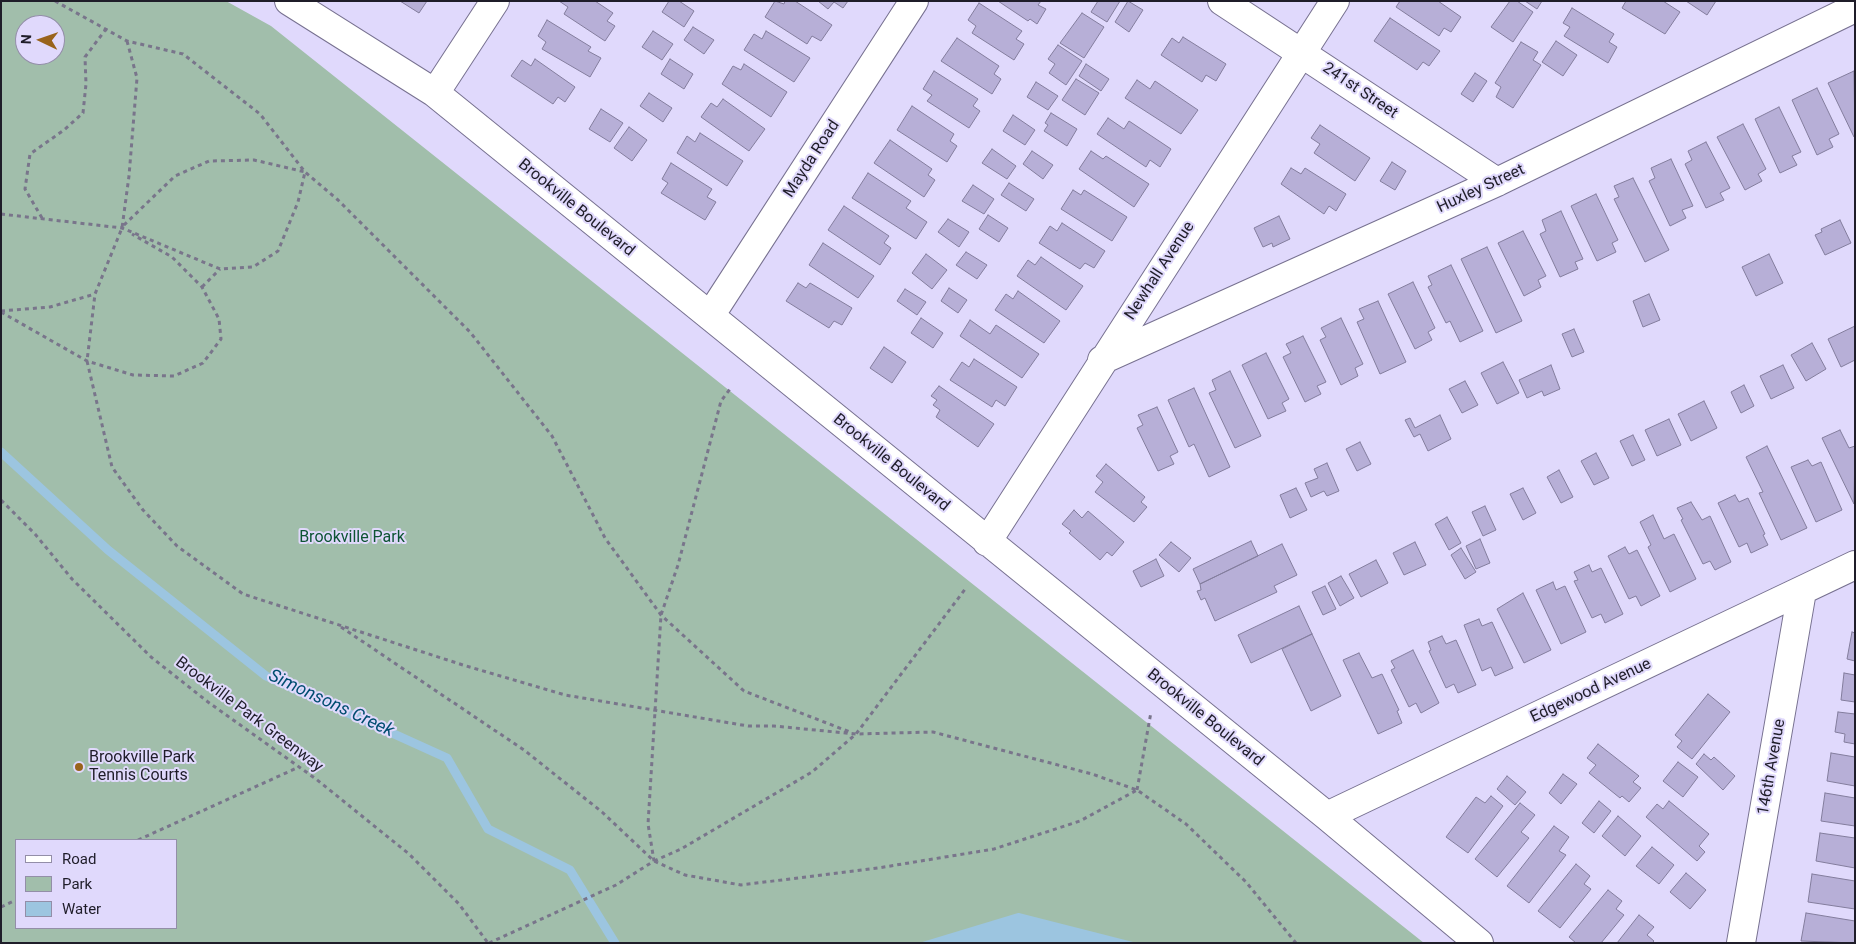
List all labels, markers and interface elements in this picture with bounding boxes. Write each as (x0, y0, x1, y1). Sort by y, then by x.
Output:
north arrow (15, 15, 65, 65)
text: N (18, 34, 34, 45)
street label: 241st Street (1319, 59, 1401, 123)
street label: Mayda Road (780, 117, 844, 201)
street label: Brookville Boulevard (514, 155, 638, 261)
street label: Huxley Street (1434, 160, 1528, 218)
street label: Newhall Avenue (1121, 218, 1199, 324)
street label: Brookville Boulevard (829, 410, 953, 516)
park label: Brookville Park (299, 528, 405, 548)
street label: Brookville Park Greenway (171, 653, 327, 777)
street label: Edgewood Avenue (1528, 655, 1654, 727)
water label: Simonsons Creek (265, 665, 397, 743)
street label: Brookville Boulevard (1143, 665, 1267, 771)
street label: 146th Avenue (1754, 717, 1790, 817)
place label: Brookville Park Tennis Courts (89, 748, 195, 786)
marker: Brookville Park Tennis Courts (73, 761, 85, 773)
legend (15, 839, 178, 929)
text: Road (62, 850, 96, 868)
text: Park (62, 875, 92, 893)
text: Water (62, 900, 101, 918)

